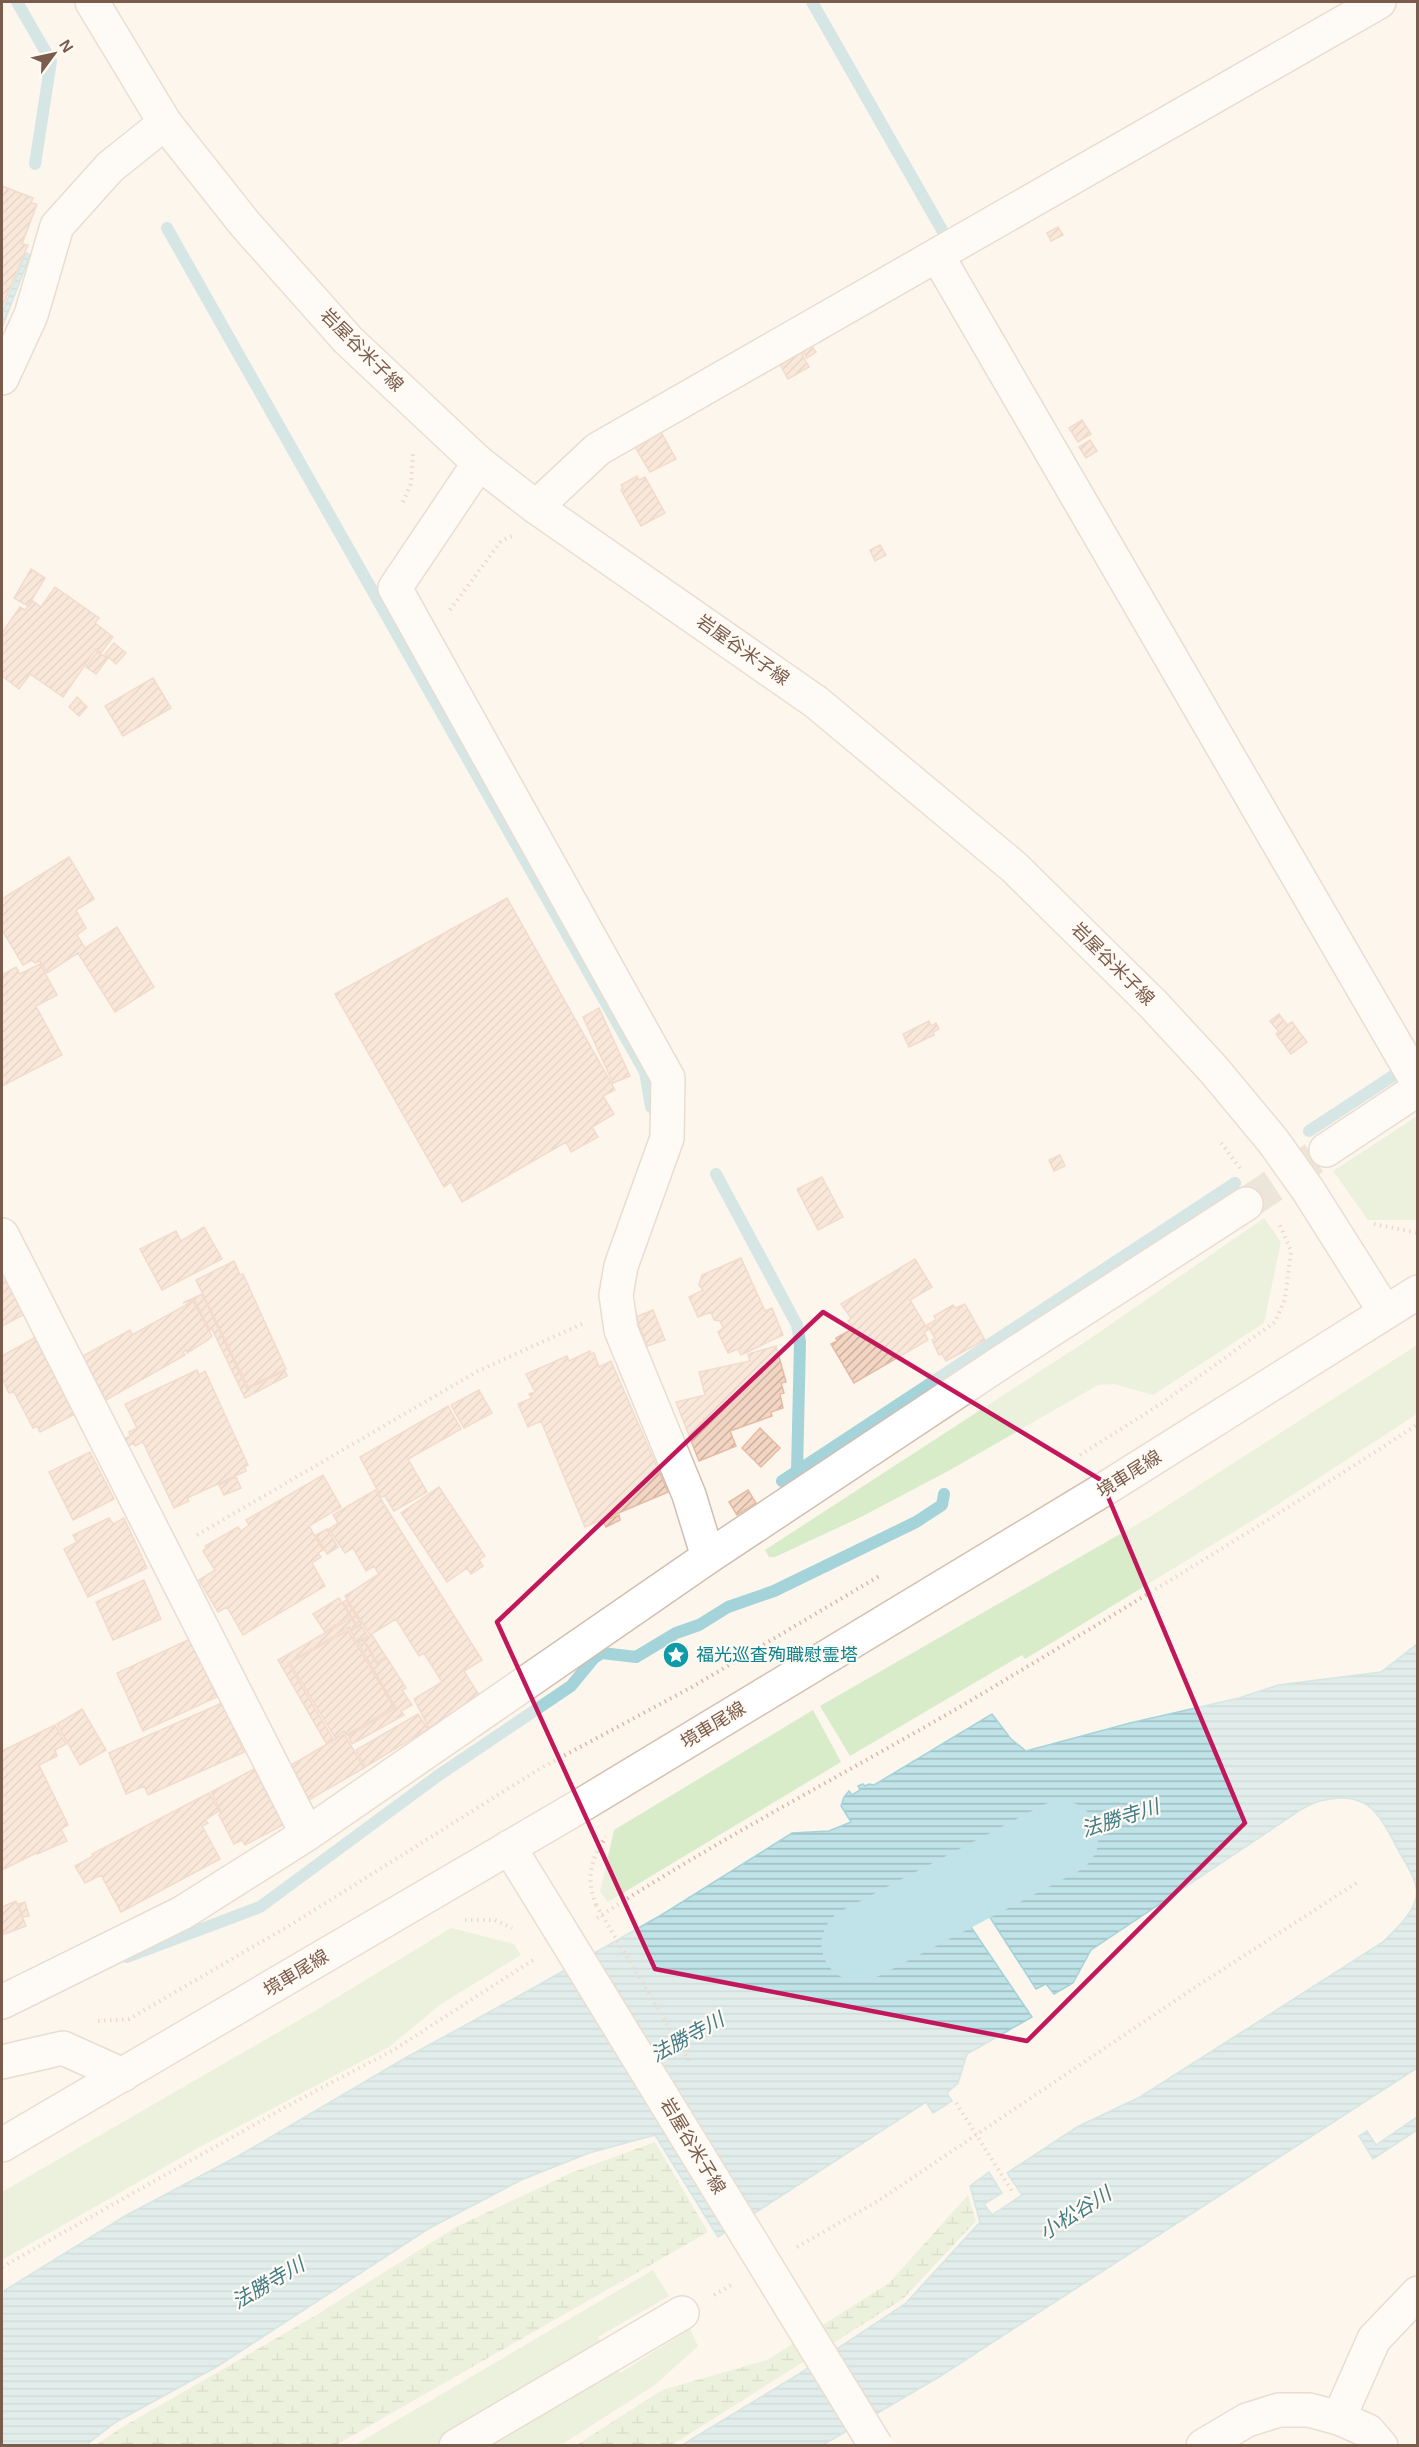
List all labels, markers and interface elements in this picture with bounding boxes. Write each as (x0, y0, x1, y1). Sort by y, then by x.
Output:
north arrow (24, 24, 84, 84)
text: N (56, 37, 76, 56)
street label: 岩屋谷米子線 (317, 305, 407, 395)
street label: 岩屋谷米子線 (693, 611, 793, 689)
street label: 岩屋谷米子線 (1068, 919, 1158, 1009)
street label: 境車尾線 (1093, 1446, 1165, 1502)
place icon: 福光巡査殉職慰霊塔 (661, 1640, 691, 1670)
place label: 福光巡査殉職慰霊塔 (696, 1645, 858, 1665)
street label: 境車尾線 (677, 1698, 749, 1752)
water label: 法勝寺川 (1079, 1795, 1163, 1841)
street label: 境車尾線 (260, 1946, 332, 2000)
water label: 法勝寺川 (647, 2007, 729, 2066)
street label: 岩屋谷米子線 (657, 2095, 729, 2197)
water label: 小松谷川 (1035, 2181, 1116, 2244)
water label: 法勝寺川 (228, 2252, 310, 2313)

